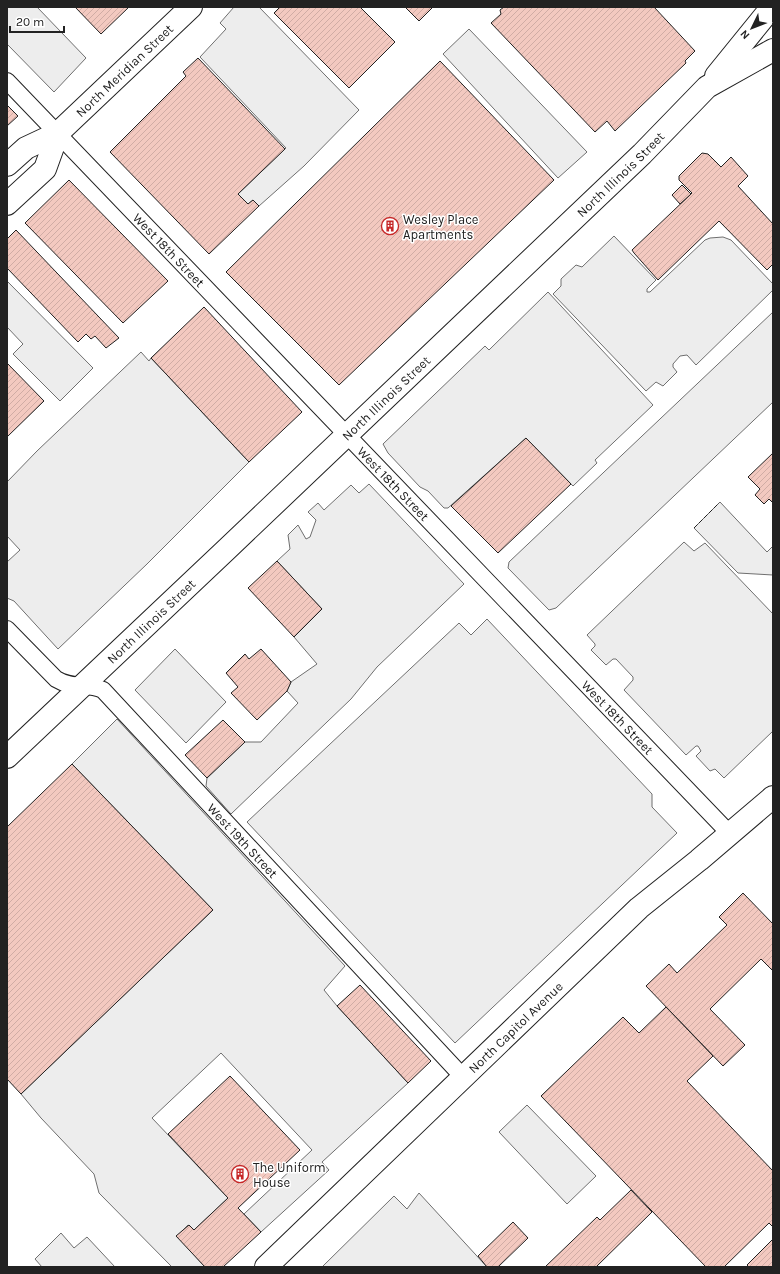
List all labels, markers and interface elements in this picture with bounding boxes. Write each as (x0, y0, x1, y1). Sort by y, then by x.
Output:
scale bar (10, 8, 64, 34)
north arrow (732, 8, 772, 48)
text: 20 m (16, 15, 44, 29)
street label: North Meridian Street (73, 21, 176, 120)
text: N (738, 27, 752, 42)
street label: North Illinois Street (574, 129, 667, 220)
street label: West 18th Street (130, 210, 208, 290)
place label: Wesley Place Apartments (403, 212, 479, 242)
building icon: Wesley Place Apartments (380, 216, 400, 236)
street label: North Illinois Street (339, 353, 433, 444)
street label: West 18th Street (354, 444, 432, 524)
street label: North Illinois Street (104, 576, 199, 667)
street label: West 18th Street (579, 678, 656, 758)
street label: West 19th Street (204, 800, 281, 881)
street label: North Capitol Avenue (465, 979, 566, 1076)
place label: The Uniform House (253, 1160, 326, 1190)
building icon: The Uniform House (230, 1164, 250, 1184)

